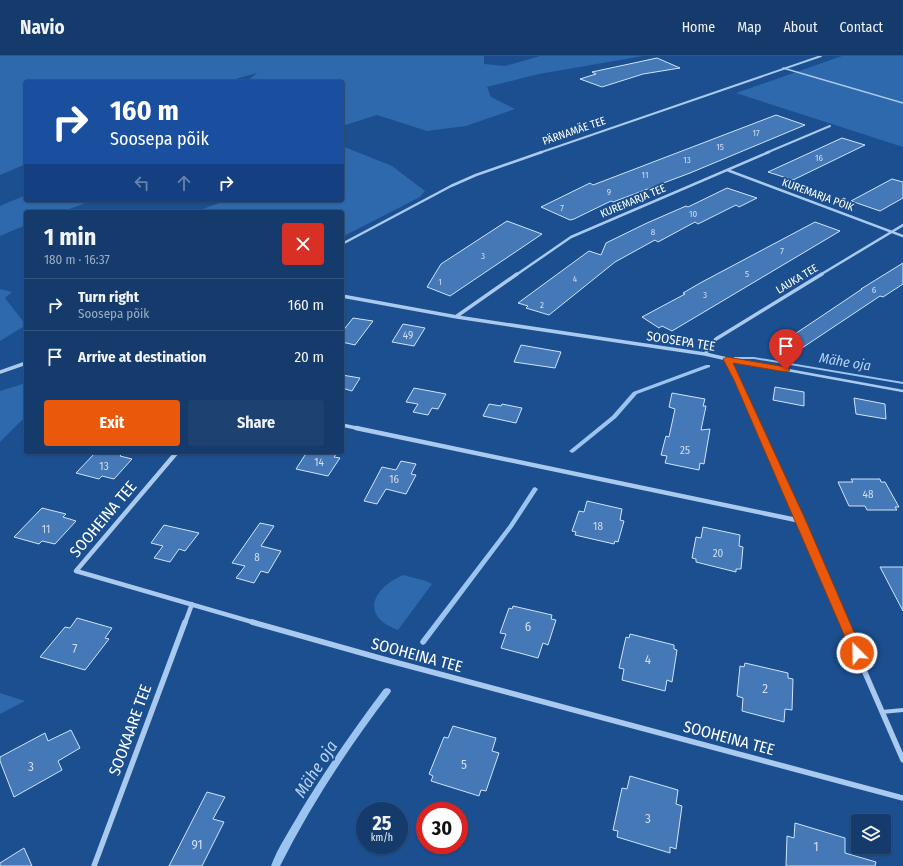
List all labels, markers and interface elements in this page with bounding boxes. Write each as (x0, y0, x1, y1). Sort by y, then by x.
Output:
text: Navio (20, 16, 65, 39)
text: Home (682, 19, 715, 36)
text: Map (737, 19, 761, 36)
text: About (783, 19, 818, 36)
text: Contact (840, 19, 883, 36)
text: 160 m (110, 94, 179, 127)
icon: right (44, 96, 96, 148)
street label: PÄRNAMÄE TEE (541, 114, 607, 148)
text: Soosepa põik (110, 128, 209, 150)
house number: 17 (752, 128, 760, 138)
house number: 15 (716, 142, 724, 152)
house number: 16 (815, 153, 824, 163)
house number: 13 (683, 155, 691, 165)
house number: 11 (642, 170, 648, 180)
icon: left (131, 172, 153, 194)
icon: ahead (173, 172, 195, 194)
icon: right (215, 172, 237, 194)
street label: KUREMARJA PÕIK (780, 176, 856, 214)
street label: KUREMARJA TEE (598, 181, 668, 221)
house number: 9 (607, 187, 611, 197)
house number: 7 (560, 203, 564, 213)
house number: 10 (689, 209, 697, 219)
text: 1 min (44, 223, 96, 251)
button: close (282, 223, 324, 265)
house number: 8 (651, 227, 656, 237)
house number: 7 (780, 246, 784, 256)
house number: 3 (481, 251, 485, 261)
text: 180 m · 16:37 (44, 252, 110, 267)
street label: LAUKA TEE (774, 261, 820, 297)
house number: 5 (745, 269, 749, 279)
house number: 4 (573, 274, 578, 284)
house number: 1 (438, 277, 442, 287)
house number: 6 (872, 285, 877, 295)
text: Turn right (78, 288, 139, 306)
house number: 3 (703, 290, 707, 300)
icon: right (44, 294, 66, 316)
text: 160 m (288, 296, 324, 314)
house number: 2 (540, 300, 544, 310)
text: Soosepa põik (78, 306, 149, 321)
street label: SOOSEPA TEE (646, 328, 716, 354)
house number: 49 (403, 329, 413, 342)
pin (769, 329, 803, 370)
icon: arrive (775, 335, 797, 357)
icon: arrive (44, 346, 66, 368)
text: Arrive at destination (78, 348, 206, 366)
text: 20 m (295, 348, 324, 366)
water label: Mähe oja (818, 349, 872, 375)
button: Exit (44, 400, 180, 446)
button: Share (188, 400, 324, 446)
house number: 25 (680, 444, 690, 457)
house number: 14 (314, 456, 324, 469)
house number: 13 (99, 460, 109, 473)
house number: 16 (389, 473, 399, 486)
street label: SOOHEINA TEE (66, 477, 140, 561)
house number: 48 (863, 488, 874, 501)
house number: 18 (593, 520, 603, 533)
house number: 11 (42, 523, 50, 536)
house number: 20 (713, 547, 724, 560)
house number: 8 (254, 551, 260, 564)
house number: 6 (525, 619, 531, 634)
position arrow (836, 632, 878, 674)
street label: SOOHEINA TEE (369, 634, 465, 676)
house number: 7 (72, 641, 78, 656)
house number: 4 (645, 652, 651, 667)
house number: 2 (762, 681, 768, 696)
street label: SOOKAARE TEE (105, 682, 155, 778)
street label: SOOHEINA TEE (681, 717, 777, 759)
water label: Mähe oja (290, 736, 342, 801)
house number: 5 (461, 757, 467, 772)
house number: 3 (28, 759, 34, 774)
speed limit sign: 30 (416, 802, 468, 854)
text: 25 (372, 811, 392, 835)
house number: 3 (645, 811, 651, 826)
map controls (851, 814, 891, 854)
button: layers (851, 814, 891, 854)
text: km/h (371, 832, 393, 844)
house number: 91 (191, 837, 203, 852)
house number: 1 (813, 839, 819, 854)

